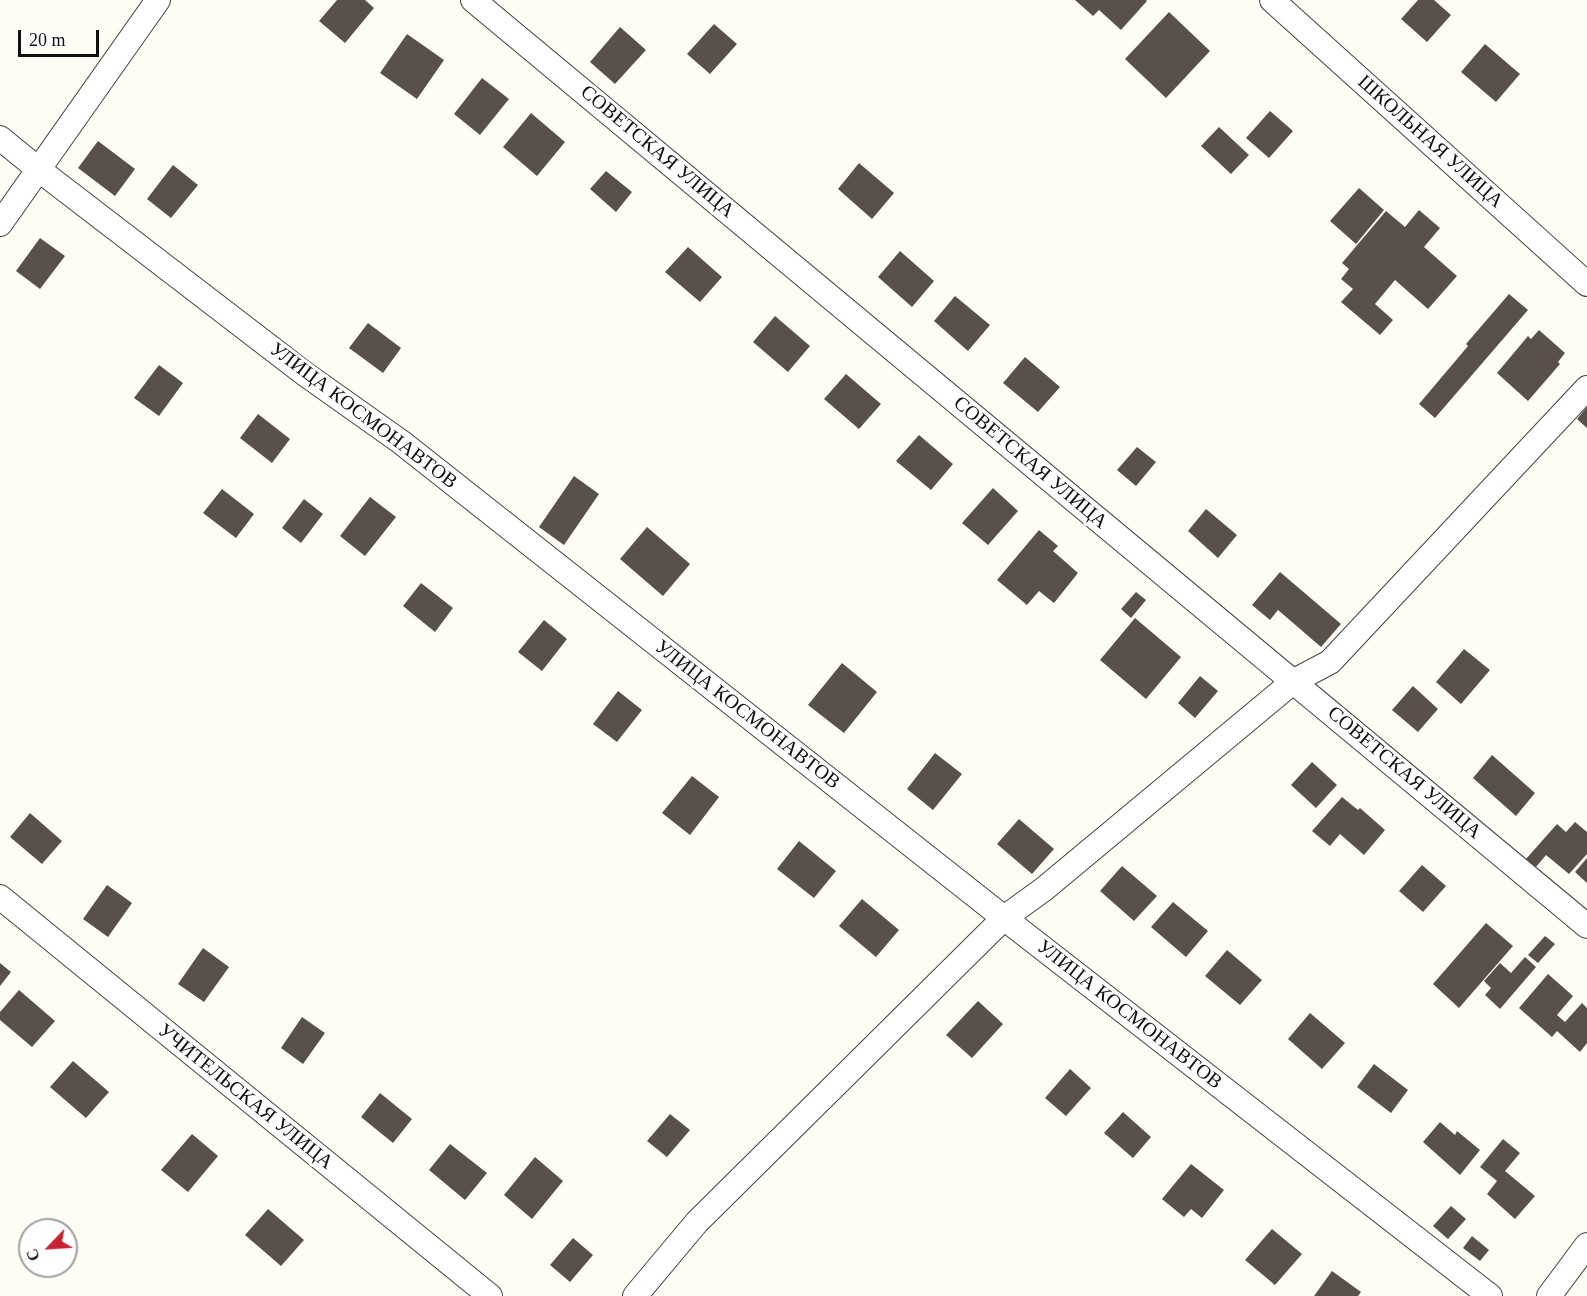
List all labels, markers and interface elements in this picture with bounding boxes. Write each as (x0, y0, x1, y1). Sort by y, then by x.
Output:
scale bar (21, 18, 102, 56)
text: 20 m (29, 30, 66, 50)
street label: ШКОЛЬНАЯ УЛИЦА (1352, 70, 1508, 214)
street label: СОВЕТСКАЯ УЛИЦА (575, 81, 739, 223)
street label: УЛИЦА КОСМОНАВТОВ (264, 338, 462, 494)
street label: СОВЕТСКАЯ УЛИЦА (948, 392, 1112, 534)
street label: УЛИЦА КОСМОНАВТОВ (650, 635, 844, 795)
street label: СОВЕТСКАЯ УЛИЦА (1322, 702, 1486, 844)
street label: УЛИЦА КОСМОНАВТОВ (1032, 935, 1226, 1095)
street label: УЧИТЕЛЬСКАЯ УЛИЦА (153, 1019, 337, 1175)
north arrow (18, 1218, 78, 1278)
text: С (23, 1246, 43, 1264)

